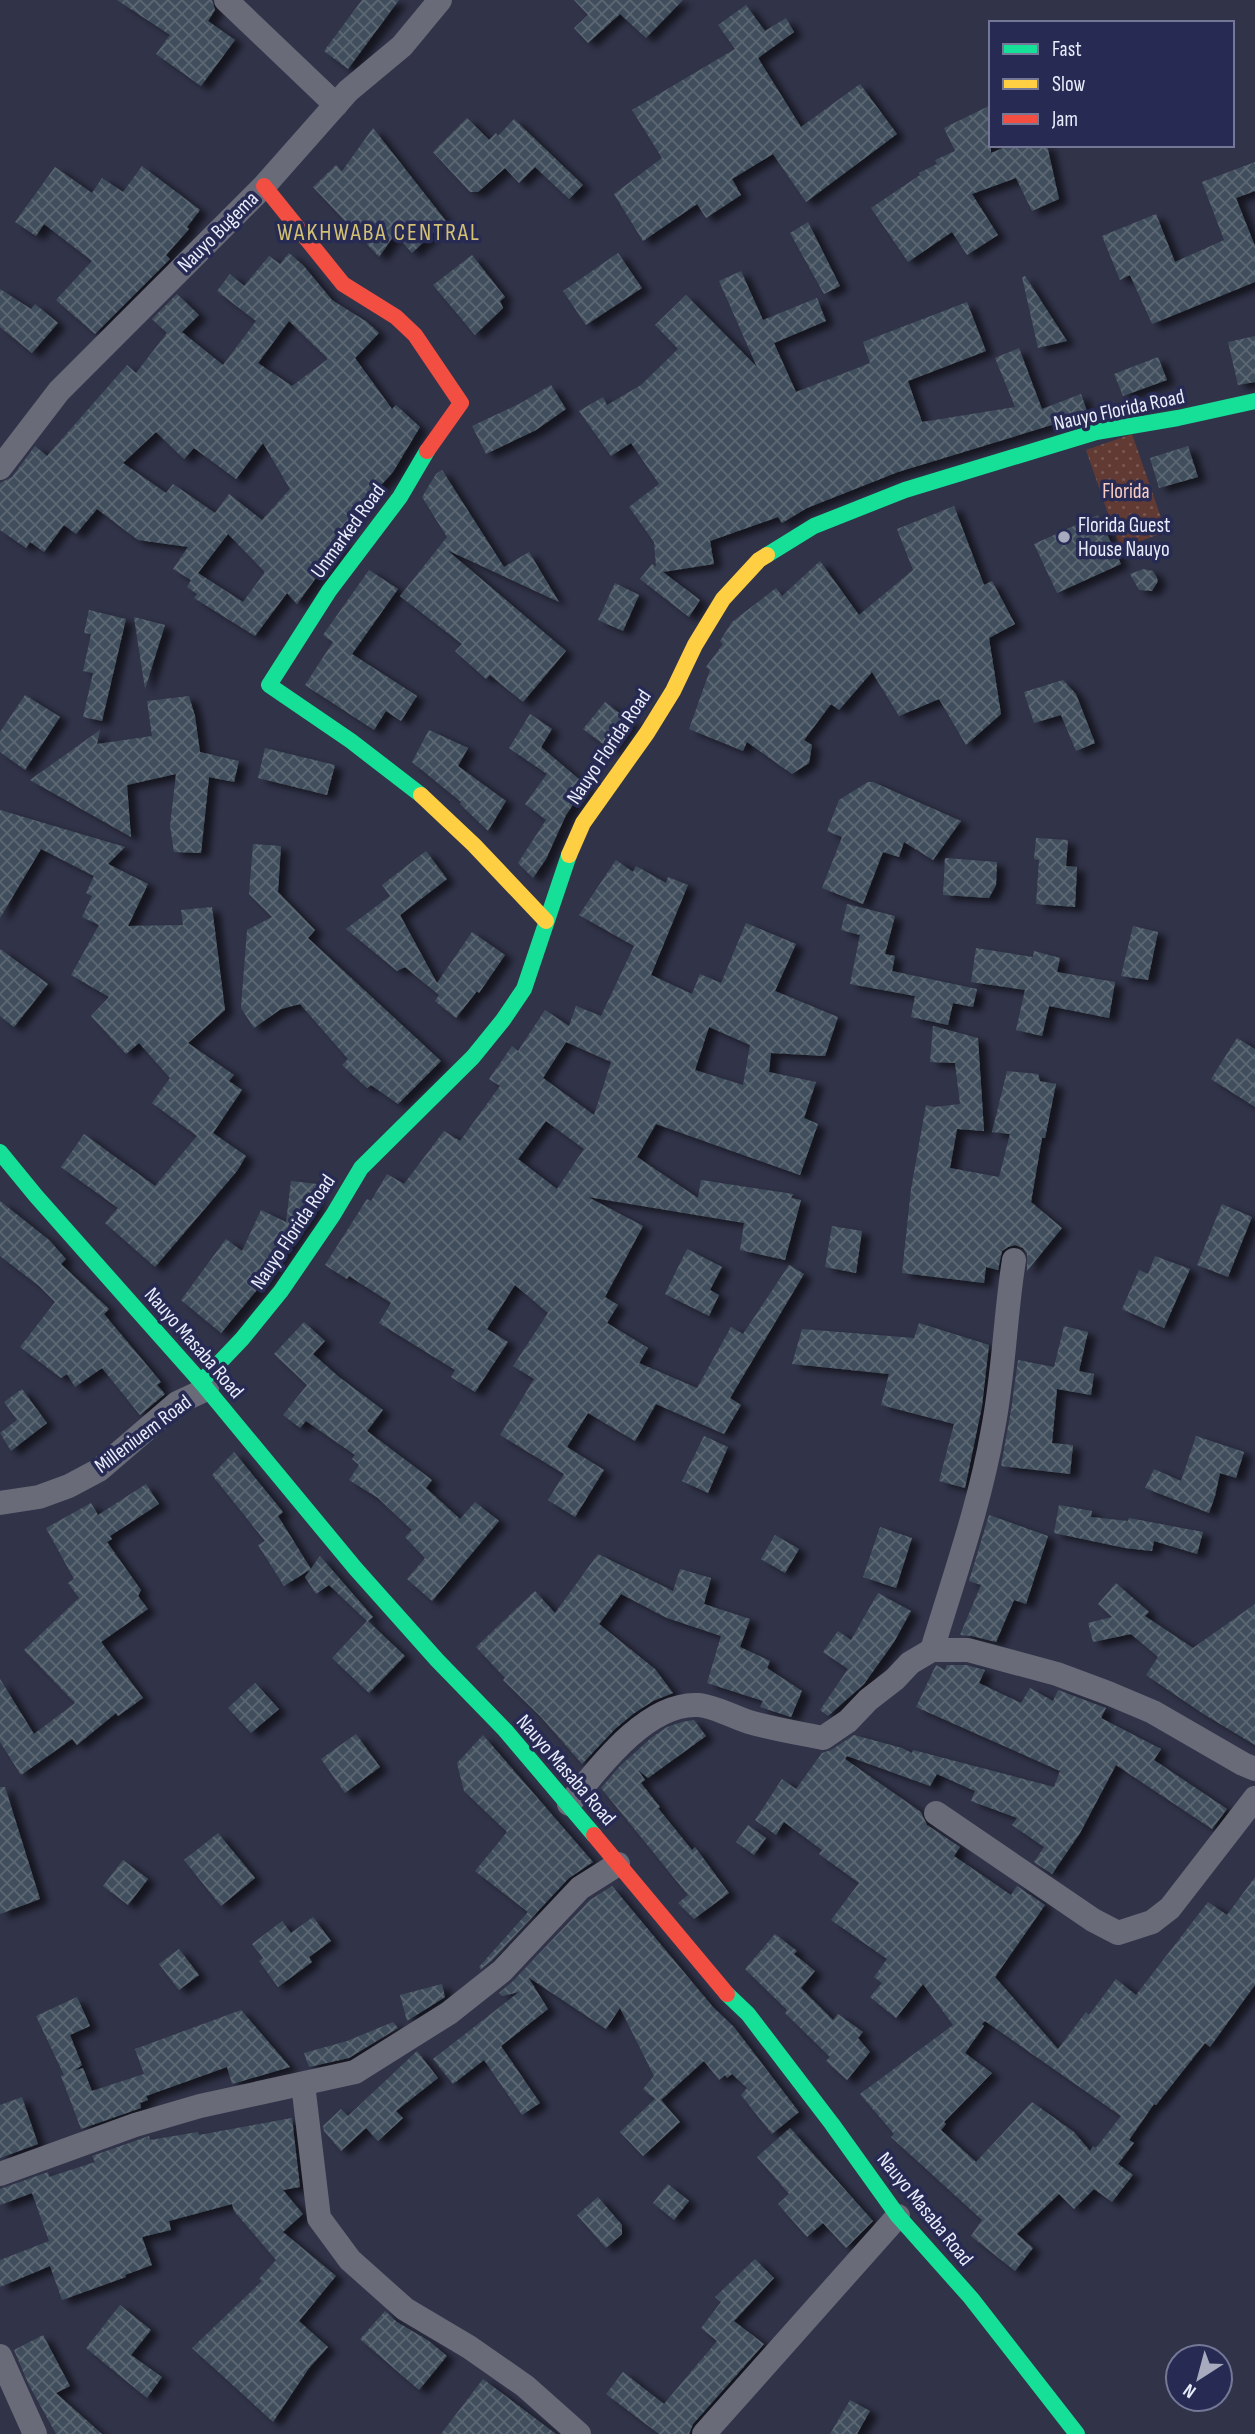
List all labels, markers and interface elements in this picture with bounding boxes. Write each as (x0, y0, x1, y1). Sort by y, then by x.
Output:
legend (989, 21, 1234, 147)
text: Fast (1052, 37, 1082, 62)
text: Slow (1052, 72, 1086, 97)
text: Jam (1051, 107, 1078, 132)
street label: Nauyo Bugema (172, 186, 264, 278)
district label: WAKHWABA CENTRAL (277, 218, 481, 247)
street label: Nauyo Florida Road (1051, 384, 1187, 436)
street label: Unmarked Road (306, 479, 390, 583)
park label: Florida (1102, 479, 1150, 504)
place label: Florida Guest House Nauyo (1078, 513, 1170, 562)
marker: Florida Guest House Nauyo (1056, 529, 1072, 545)
street label: Nauyo Florida Road (561, 685, 657, 809)
street label: Nauyo Florida Road (245, 1170, 341, 1294)
street label: Nauyo Masaba Road (139, 1282, 249, 1404)
street label: Milleniuem Road (90, 1390, 196, 1478)
street label: Nauyo Masaba Road (511, 1709, 621, 1831)
street label: Nauyo Masaba Road (872, 2147, 978, 2271)
north arrow (1164, 2343, 1234, 2413)
text: N (1179, 2378, 1201, 2403)

